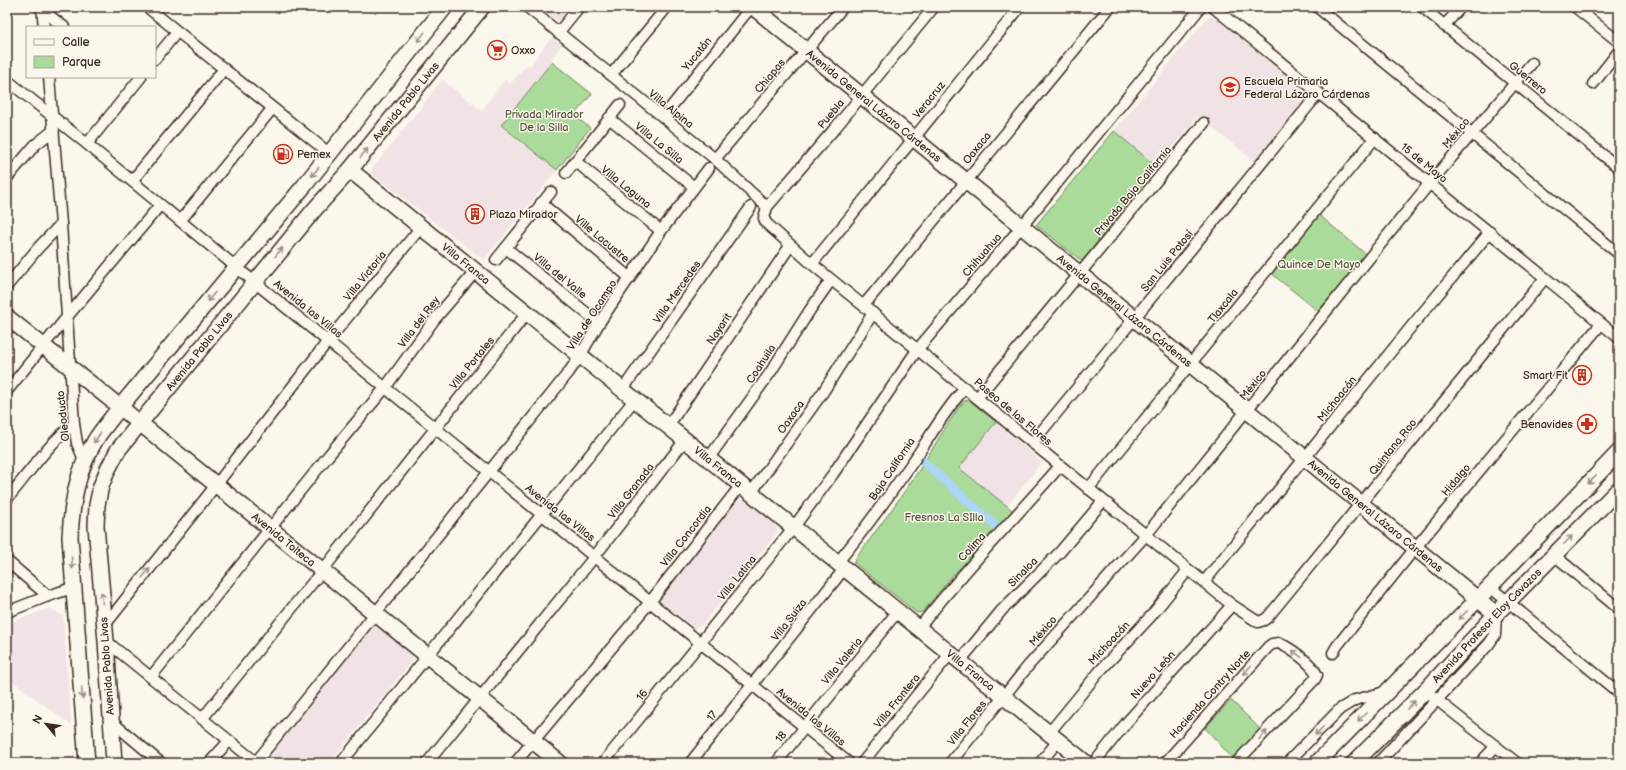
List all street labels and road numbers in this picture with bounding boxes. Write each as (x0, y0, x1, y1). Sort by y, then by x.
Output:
street label: Yucatán (679, 35, 715, 74)
street label: Avenida General Lázaro Cárdenas (804, 47, 944, 165)
street label: Chiapas (752, 56, 788, 96)
street label: Avenida Pablo Livas (370, 59, 442, 144)
street label: Guerrero (1506, 59, 1550, 97)
street label: Veracruz (910, 78, 948, 121)
street label: Villa Alpina (646, 87, 696, 131)
street label: Puebla (815, 97, 847, 131)
street label: México (1440, 115, 1472, 151)
street label: Villa La Silla (632, 119, 686, 167)
street label: Oaxaca (960, 129, 994, 167)
street label: 15 de Mayo (1398, 140, 1450, 186)
street label: Privada Baja California (1092, 144, 1174, 238)
street label: Villa Laguna (598, 163, 654, 211)
street label: Ville Lacustre (572, 212, 632, 266)
street label: San Luis Potosí (1138, 227, 1196, 294)
street label: Chihuahua (960, 231, 1004, 279)
street label: Villa Franca (439, 240, 493, 287)
street label: Villa Victoria (341, 248, 389, 304)
street label: Villa del Valle (531, 251, 590, 302)
street label: Avenida General Lázaro Cárdenas (1055, 252, 1195, 370)
street label: Villa Mercedes (651, 258, 704, 326)
street label: Avenida las Villas (271, 277, 346, 341)
street label: Villa de Ocampo (564, 277, 620, 353)
street label: Tlaxcala (1205, 286, 1241, 326)
street label: Villa del Rey (395, 294, 443, 350)
street label: Avenida Pablo Livas (163, 308, 235, 393)
street label: Nayarit (704, 310, 735, 347)
street label: Villa Portales (447, 334, 497, 392)
street label: Coahuila (744, 342, 778, 386)
street label: México (1237, 367, 1269, 403)
street label: Michoacán (1315, 374, 1359, 424)
street label: Paseo de las Flores (971, 376, 1055, 449)
street label: Oleoducto (54, 390, 72, 442)
street label: Oaxaca (775, 398, 807, 436)
street label: Quintana Roo (1366, 416, 1420, 478)
street label: Baja California (866, 435, 918, 503)
street label: Villa Franca (692, 443, 745, 490)
street label: Avenida General Lázaro Cárdenas (1305, 457, 1446, 575)
street label: Villa Granada (605, 461, 657, 521)
street label: Hidalgo (1439, 461, 1473, 499)
street label: Avenida las Villas (523, 482, 598, 545)
street label: Villa Concordia (658, 503, 714, 569)
street label: Avenida Tolteca (249, 510, 318, 569)
street label: Colima (956, 530, 988, 564)
street label: Villa Latina (715, 553, 759, 603)
street label: Sinaloa (1005, 554, 1041, 590)
street label: Avenida Profesor Eloy Cavazos (1429, 565, 1544, 686)
street label: Villa Suiza (769, 596, 809, 644)
street label: México (1026, 613, 1060, 649)
street label: Avenida Pablo Livas (97, 616, 117, 715)
street label: Michoacán (1086, 619, 1132, 667)
street label: Villa Valeria (819, 635, 865, 687)
street label: Villa Franca (944, 647, 997, 693)
street label: Hacienda Contry Norte (1167, 647, 1253, 741)
street label: Nuevo León (1128, 648, 1178, 702)
street label: Villa Frontera (871, 671, 923, 731)
street label: Avenida las Villas (774, 685, 849, 749)
street label: 16 (633, 686, 651, 703)
street label: Villa Flores (945, 697, 989, 748)
street label: 17 (704, 708, 720, 724)
street label: 18 (773, 729, 789, 745)

